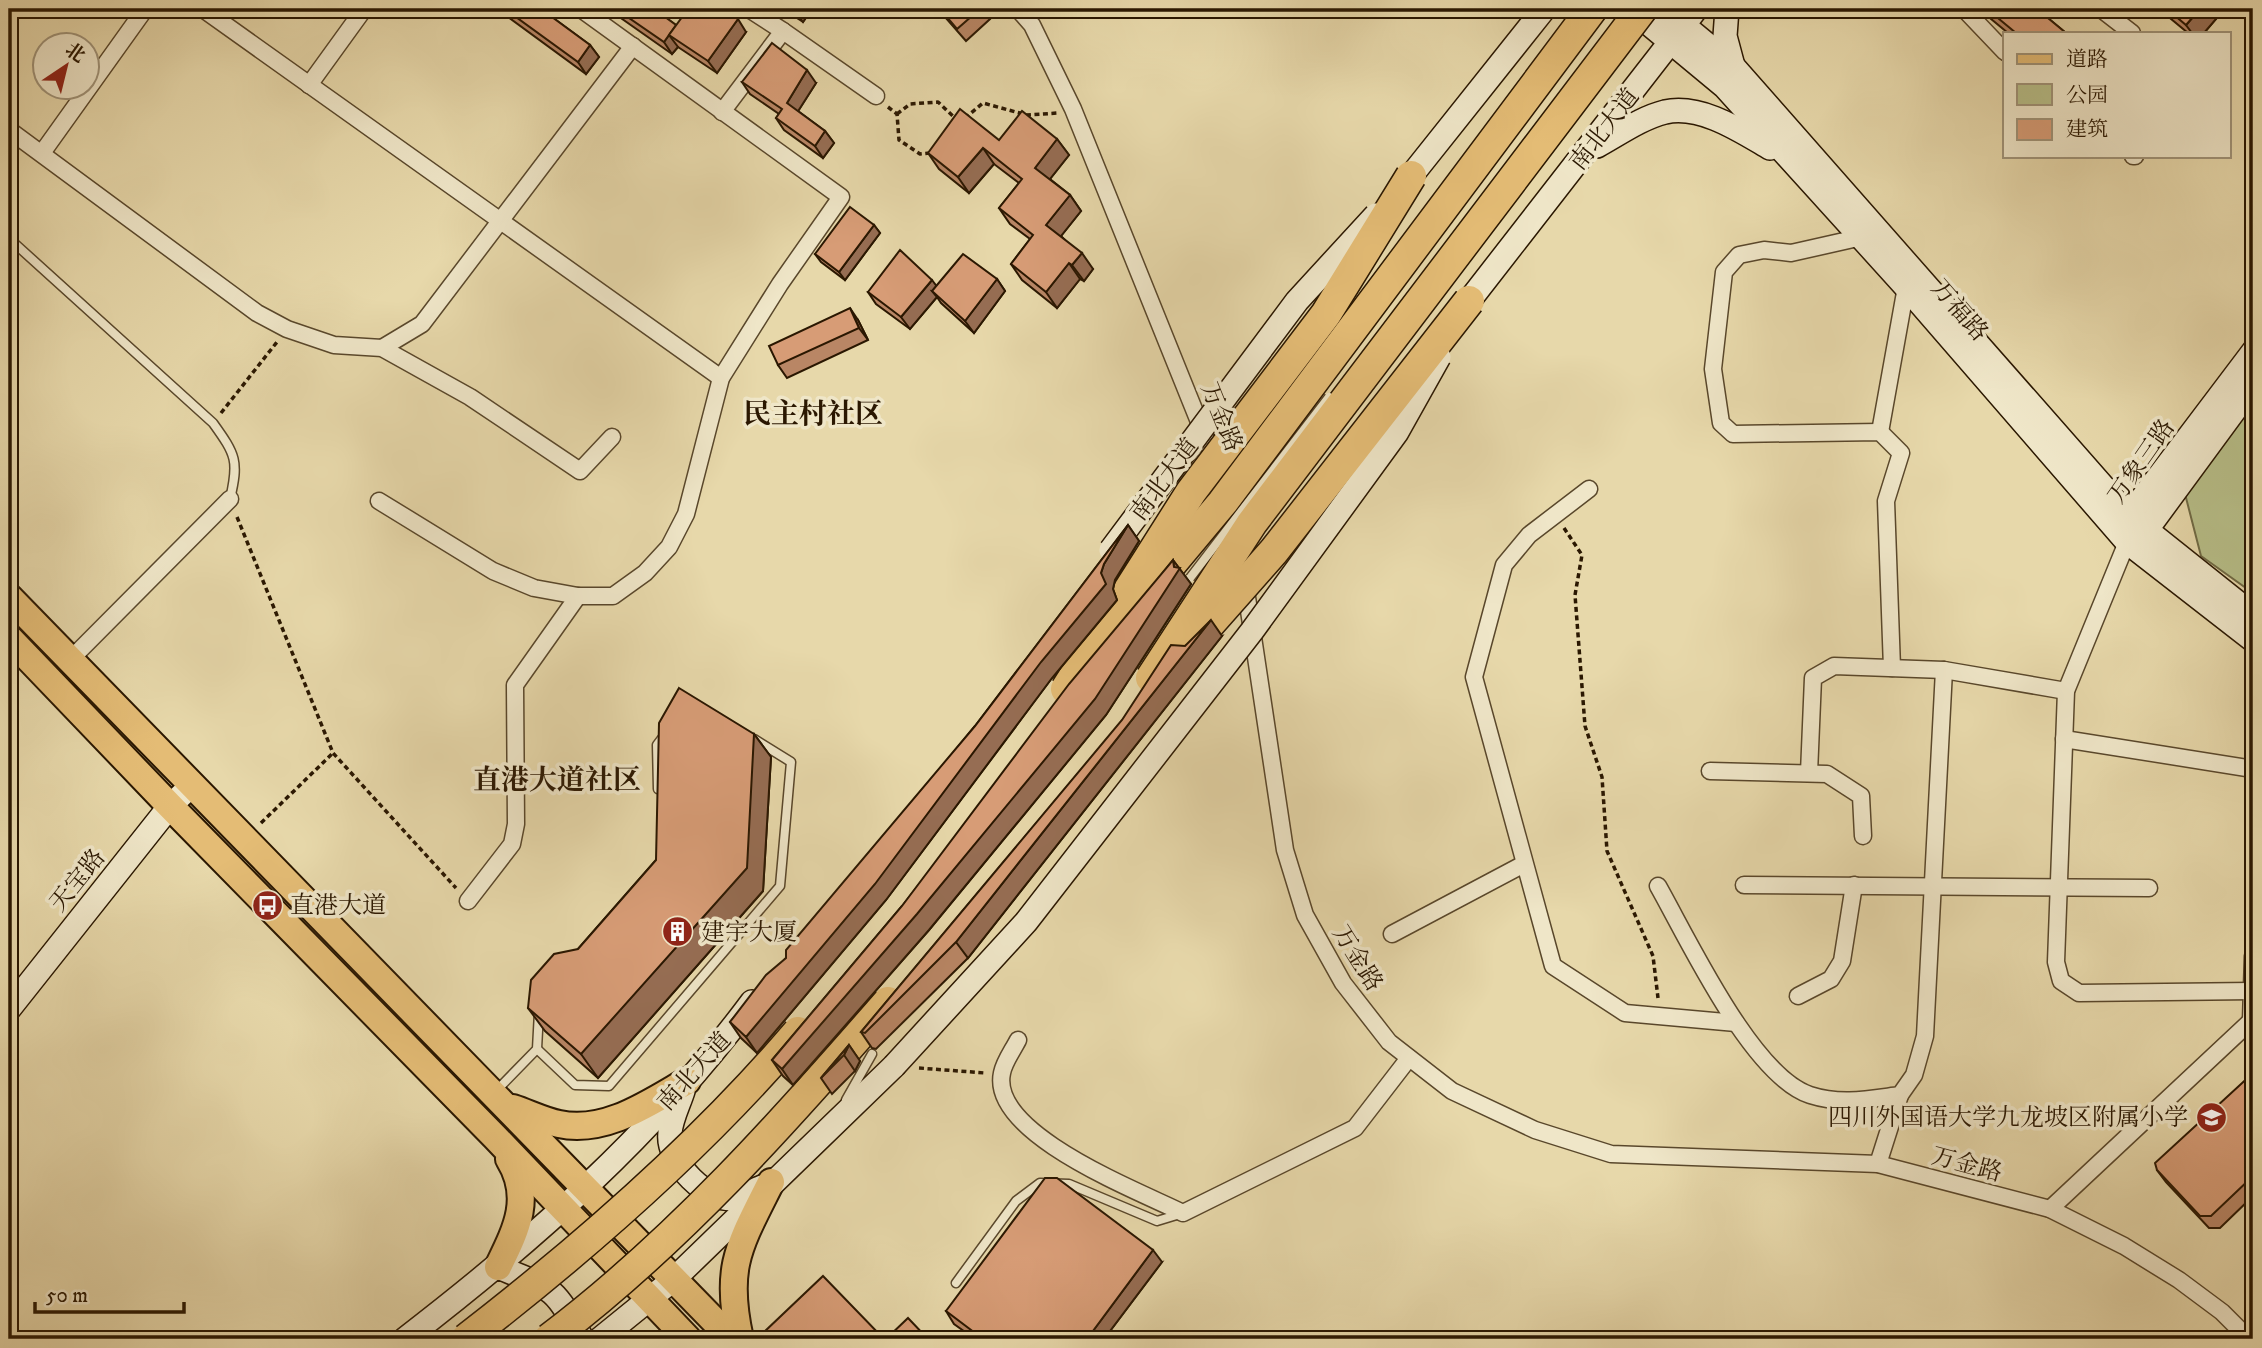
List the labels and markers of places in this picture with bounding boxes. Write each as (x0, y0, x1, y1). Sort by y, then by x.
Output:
bus stop icon: 直港大道 (250, 888, 284, 922)
place label: 直港大道 (290, 891, 386, 921)
building icon: 建宇大厦 (661, 915, 695, 949)
place label: 建宇大厦 (701, 918, 797, 948)
school or university icon: 四川外国语大学九龙坡区附属小学 (2194, 1100, 2228, 1134)
place label: 四川外国语大学九龙坡区附属小学 (1828, 1103, 2188, 1133)

